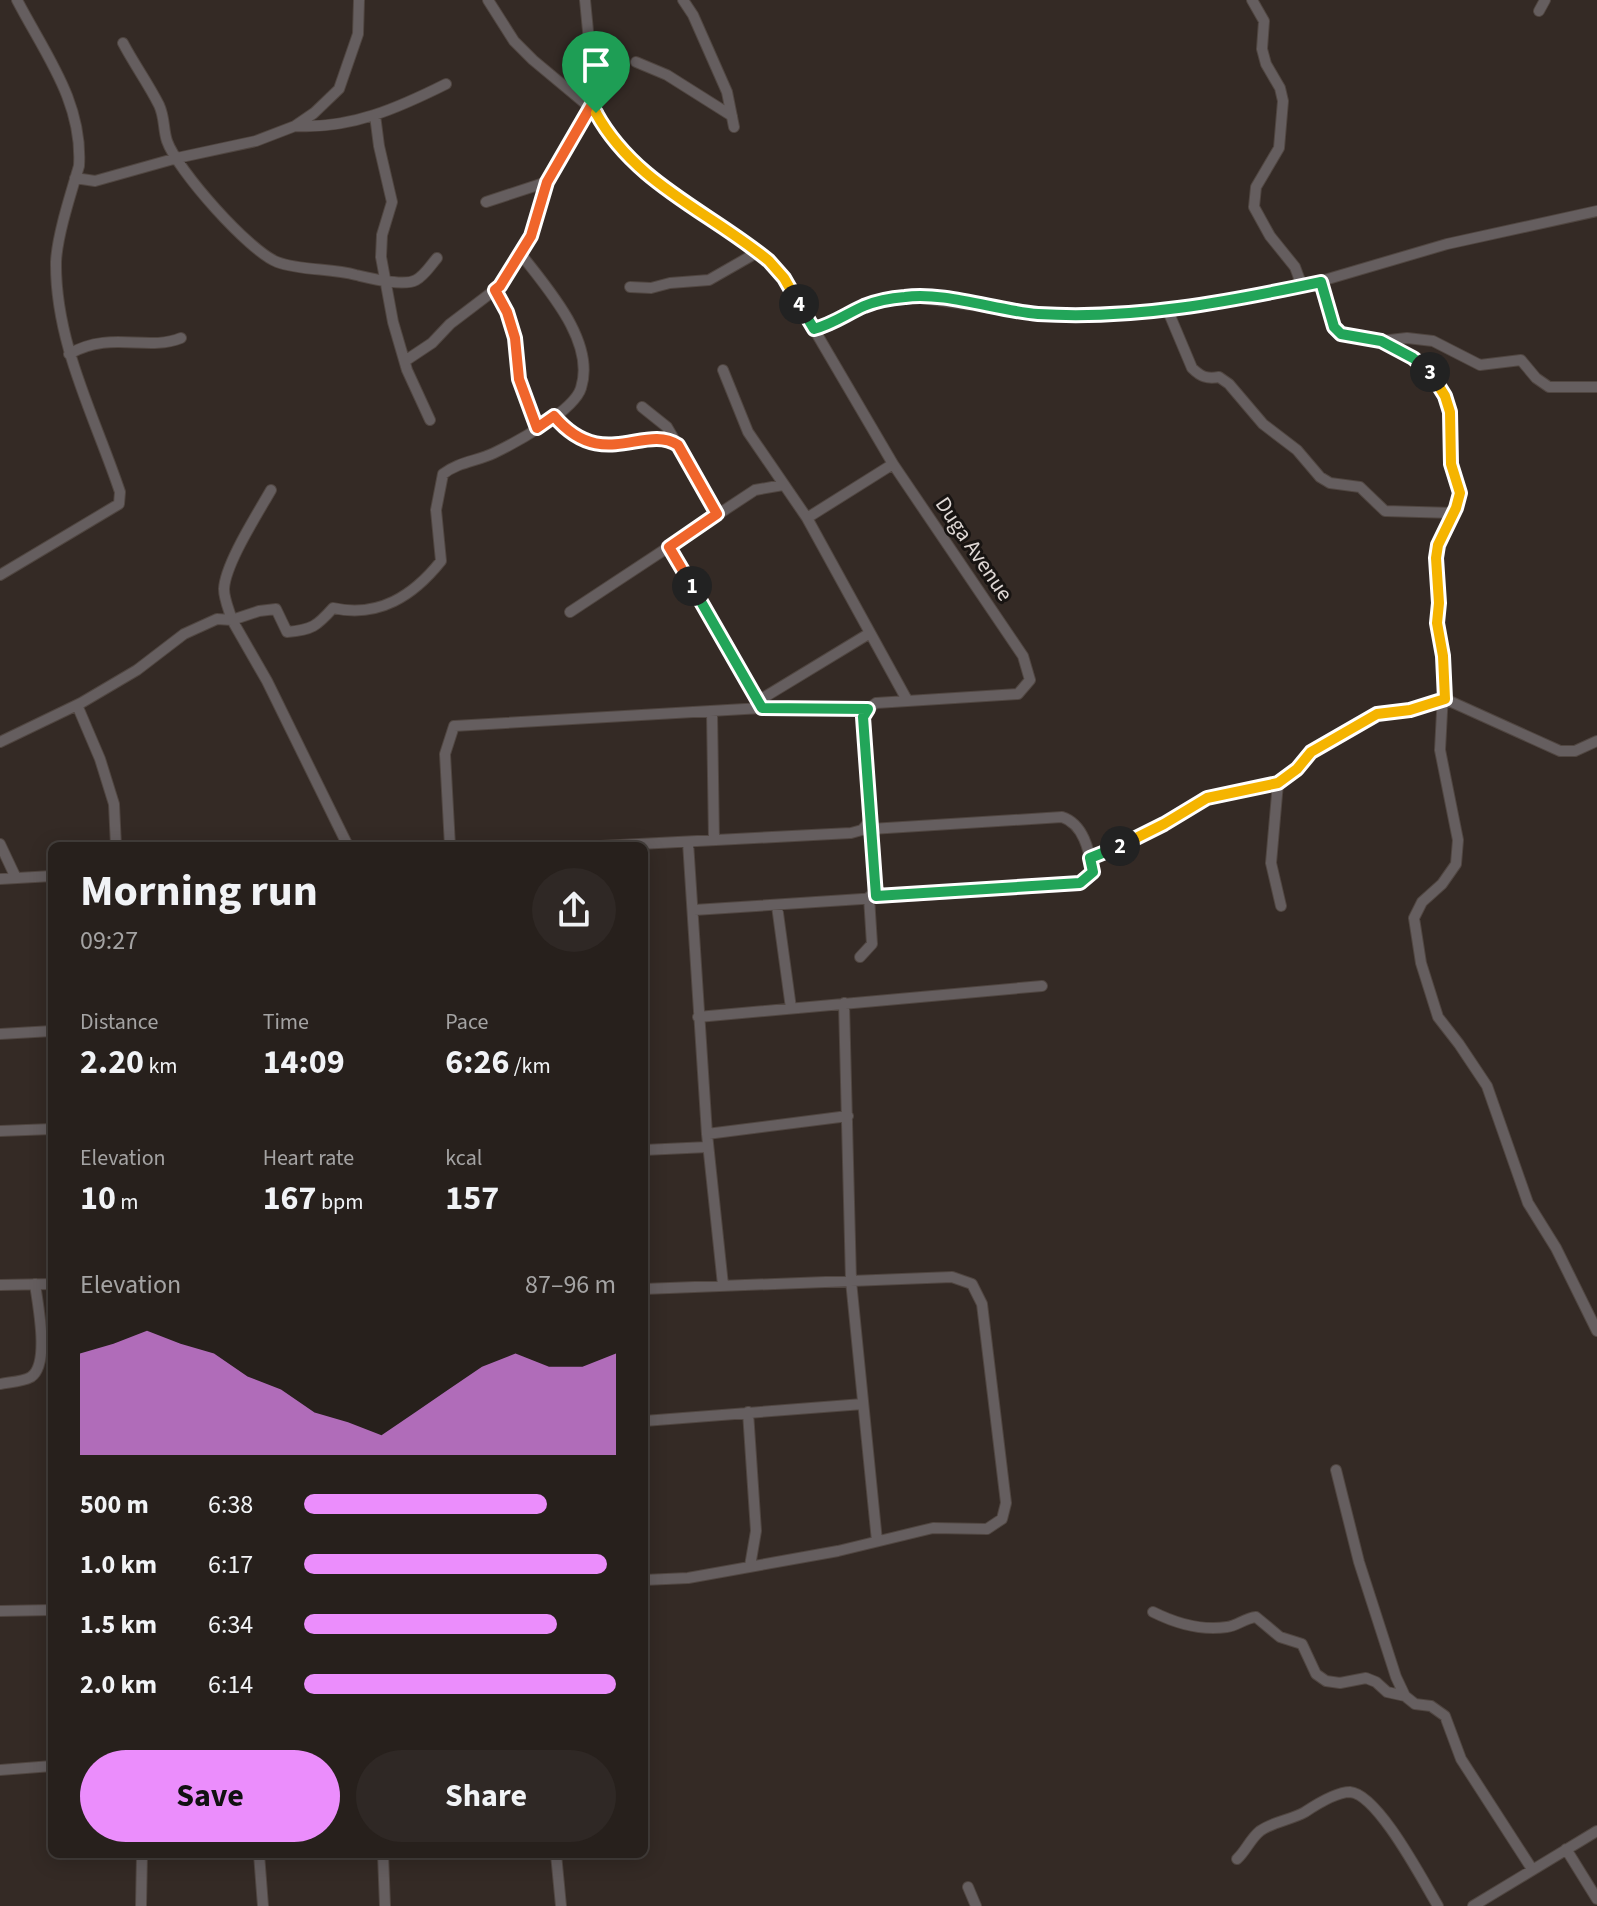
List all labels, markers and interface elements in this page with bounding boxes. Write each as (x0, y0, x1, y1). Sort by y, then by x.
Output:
pin (562, 31, 630, 113)
icon: arrive (574, 43, 618, 87)
pin: 4 (779, 284, 819, 324)
text: 4 (793, 288, 805, 320)
pin: 3 (1410, 352, 1450, 392)
text: 3 (1424, 356, 1436, 388)
street label: Duga Avenue (927, 491, 1021, 608)
pin: 1 (672, 566, 712, 606)
text: 1 (686, 570, 698, 602)
pin: 2 (1100, 826, 1140, 866)
text: 2 (1114, 830, 1126, 862)
text: Morning run (80, 860, 318, 923)
button: share (532, 868, 616, 952)
text: 09:27 (80, 922, 138, 959)
text: Distance (80, 1006, 158, 1038)
text: Time (263, 1006, 309, 1038)
text: Pace (445, 1006, 488, 1038)
text: 2.20 (80, 1038, 144, 1087)
text: 14:09 (263, 1038, 345, 1087)
text: 6:26 (445, 1038, 509, 1087)
text: km (144, 1050, 178, 1082)
text: /km (509, 1050, 551, 1082)
text: Elevation (80, 1142, 166, 1174)
text: Heart rate (263, 1142, 354, 1174)
text: kcal (445, 1142, 482, 1174)
text: 10 (80, 1174, 116, 1223)
text: 167 (263, 1174, 317, 1223)
text: 157 (445, 1174, 499, 1223)
text: m (116, 1186, 139, 1218)
text: bpm (317, 1186, 364, 1218)
text: Elevation (80, 1266, 181, 1303)
text: 87–96 m (525, 1266, 616, 1303)
text: 500 m (80, 1486, 149, 1523)
text: 6:38 (208, 1486, 253, 1523)
text: 1.0 km (80, 1546, 157, 1583)
text: 6:17 (208, 1546, 253, 1583)
text: 1.5 km (80, 1606, 157, 1643)
text: 6:34 (208, 1606, 253, 1643)
text: 2.0 km (80, 1666, 157, 1703)
text: 6:14 (208, 1666, 253, 1703)
button: Save (80, 1750, 340, 1842)
button: Share (356, 1750, 616, 1842)

